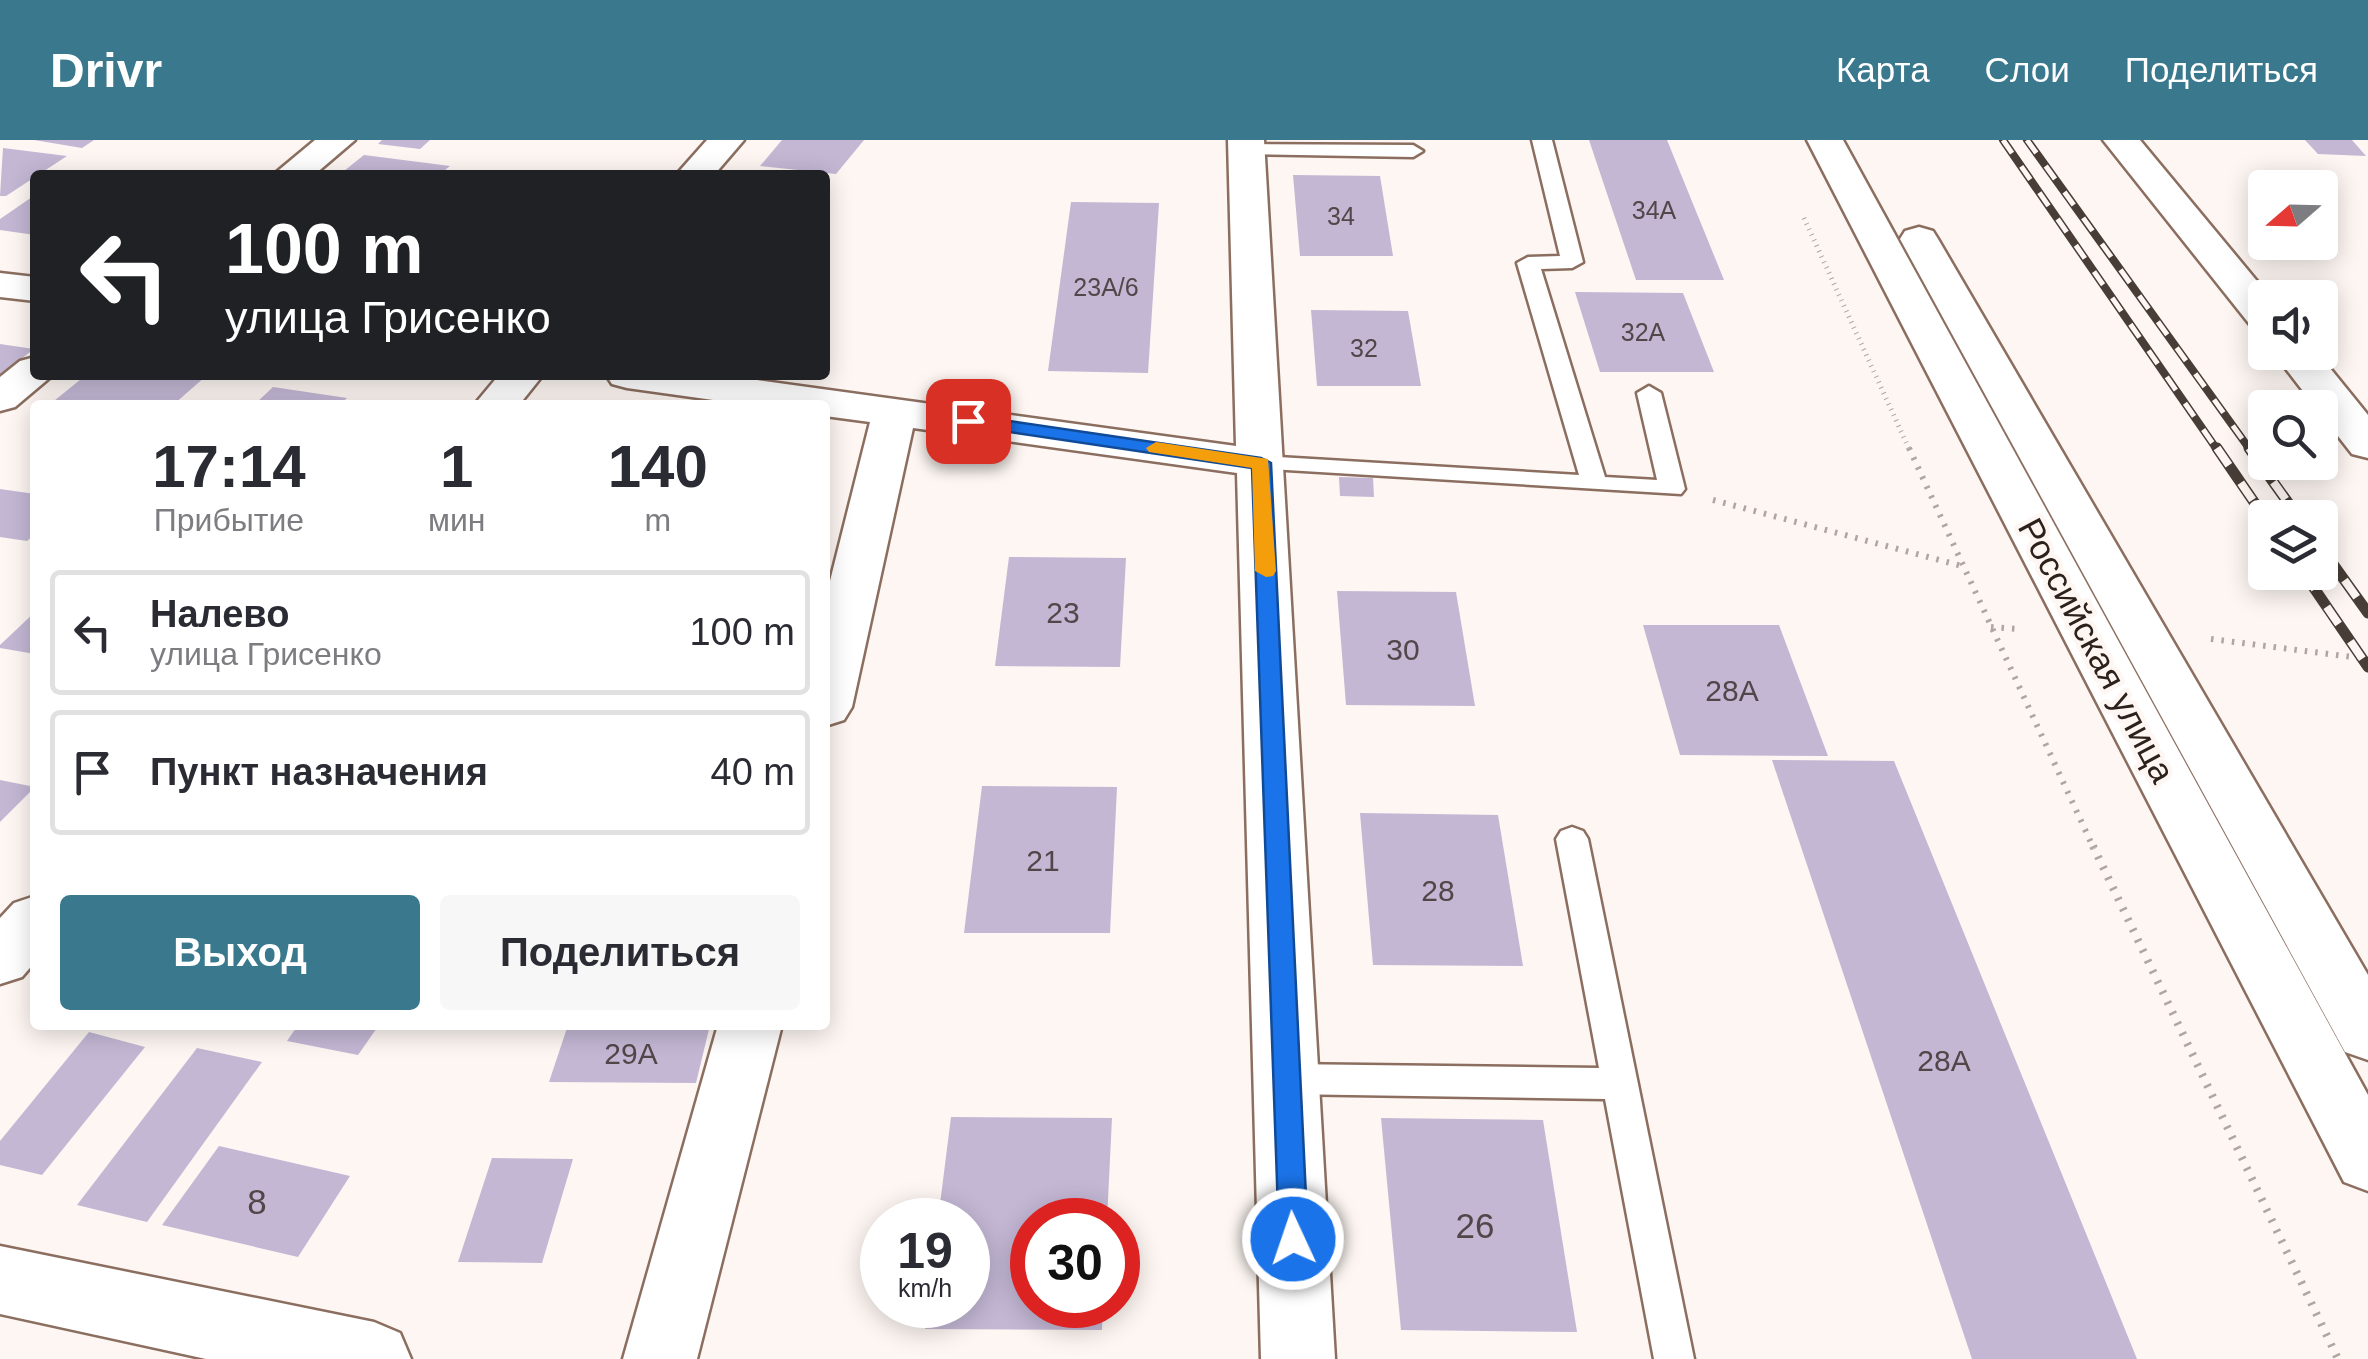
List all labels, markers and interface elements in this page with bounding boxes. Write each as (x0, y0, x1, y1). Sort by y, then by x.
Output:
text: Drivr (50, 44, 162, 97)
text: Карта (1836, 50, 1930, 89)
text: Слои (1985, 50, 2070, 89)
text: Поделиться (2125, 50, 2318, 89)
north arrow (2248, 170, 2338, 260)
map controls (2248, 170, 2338, 590)
house number: 34А (1632, 196, 1677, 224)
house number: 34 (1327, 202, 1355, 230)
icon: left (60, 210, 190, 340)
text: 100 m (225, 210, 423, 288)
house number: 23А/6 (1073, 273, 1139, 301)
button: sound (2248, 280, 2338, 370)
text: улица Грисенко (225, 292, 551, 343)
house number: 32А (1621, 318, 1666, 346)
house number: 32 (1350, 334, 1378, 362)
pin (926, 379, 1011, 464)
button: search (2248, 390, 2338, 480)
icon: arrive (941, 394, 996, 449)
text: 17:14 (152, 433, 306, 500)
text: 1 (440, 433, 473, 500)
text: 140 (608, 433, 708, 500)
button: layers (2248, 500, 2338, 590)
text: Прибытие (154, 502, 304, 538)
text: мин (428, 502, 485, 538)
text: m (644, 502, 671, 538)
street label: Российская улица (2011, 511, 2183, 789)
text: Налево (150, 593, 289, 635)
house number: 23 (1046, 596, 1080, 629)
icon: left (65, 605, 120, 660)
text: 100 m (689, 611, 795, 653)
house number: 30 (1386, 633, 1420, 666)
text: улица Грисенко (150, 636, 382, 672)
house number: 28А (1705, 674, 1759, 707)
icon: arrive (65, 745, 120, 800)
text: Пункт назначения (150, 751, 488, 793)
text: 40 m (711, 751, 795, 793)
house number: 21 (1026, 844, 1060, 877)
house number: 28 (1421, 874, 1455, 907)
button: Выход (60, 895, 420, 1010)
button: Поделиться (440, 895, 800, 1010)
house number: 29А (604, 1037, 658, 1070)
house number: 28А (1917, 1044, 1971, 1077)
house number: 8 (247, 1182, 267, 1221)
position arrow (1241, 1187, 1345, 1291)
speed limit sign: 30 (1010, 1198, 1140, 1328)
house number: 26 (1456, 1206, 1494, 1245)
text: 19 (897, 1223, 953, 1279)
text: km/h (898, 1274, 952, 1302)

